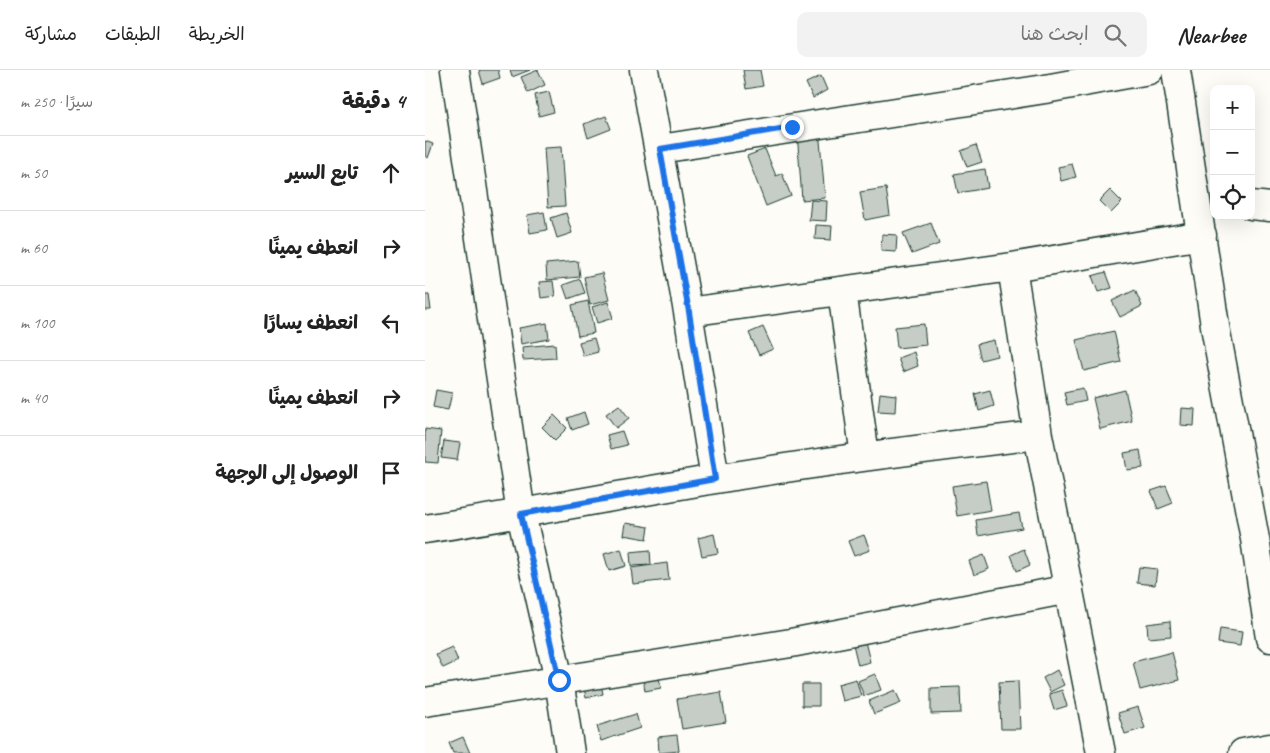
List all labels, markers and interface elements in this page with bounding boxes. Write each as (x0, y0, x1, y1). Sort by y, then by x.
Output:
search box (797, 12, 1147, 57)
text: Nearbee (1177, 20, 1245, 50)
icon: search (1101, 21, 1129, 49)
text: ابحث هنا (1021, 22, 1089, 46)
text: مشاركة (25, 23, 77, 45)
text: الطبقات (105, 23, 161, 45)
text: الخريطة (189, 23, 245, 45)
map controls (1210, 85, 1255, 220)
button: + (1210, 85, 1255, 130)
text: 4 دقيقة (342, 88, 405, 114)
text: سيرًا · 250 m (20, 92, 93, 112)
route end (781, 116, 804, 139)
button: − (1210, 130, 1255, 175)
icon: ahead (377, 159, 405, 187)
text: تابع السير (286, 161, 358, 185)
text: 50 m (20, 163, 47, 183)
button: locate (1210, 175, 1255, 220)
icon: right (377, 234, 405, 262)
text: انعطف يمينًا (269, 236, 358, 260)
text: 60 m (20, 238, 47, 258)
icon: left (377, 309, 405, 337)
text: انعطف يسارًا (264, 311, 358, 335)
text: 100 m (20, 313, 54, 333)
icon: right (377, 384, 405, 412)
text: انعطف يمينًا (269, 386, 358, 410)
text: 40 m (20, 388, 47, 408)
icon: arrive (377, 459, 405, 487)
text: الوصول إلى الوجهة (215, 461, 358, 485)
route start (548, 669, 571, 692)

